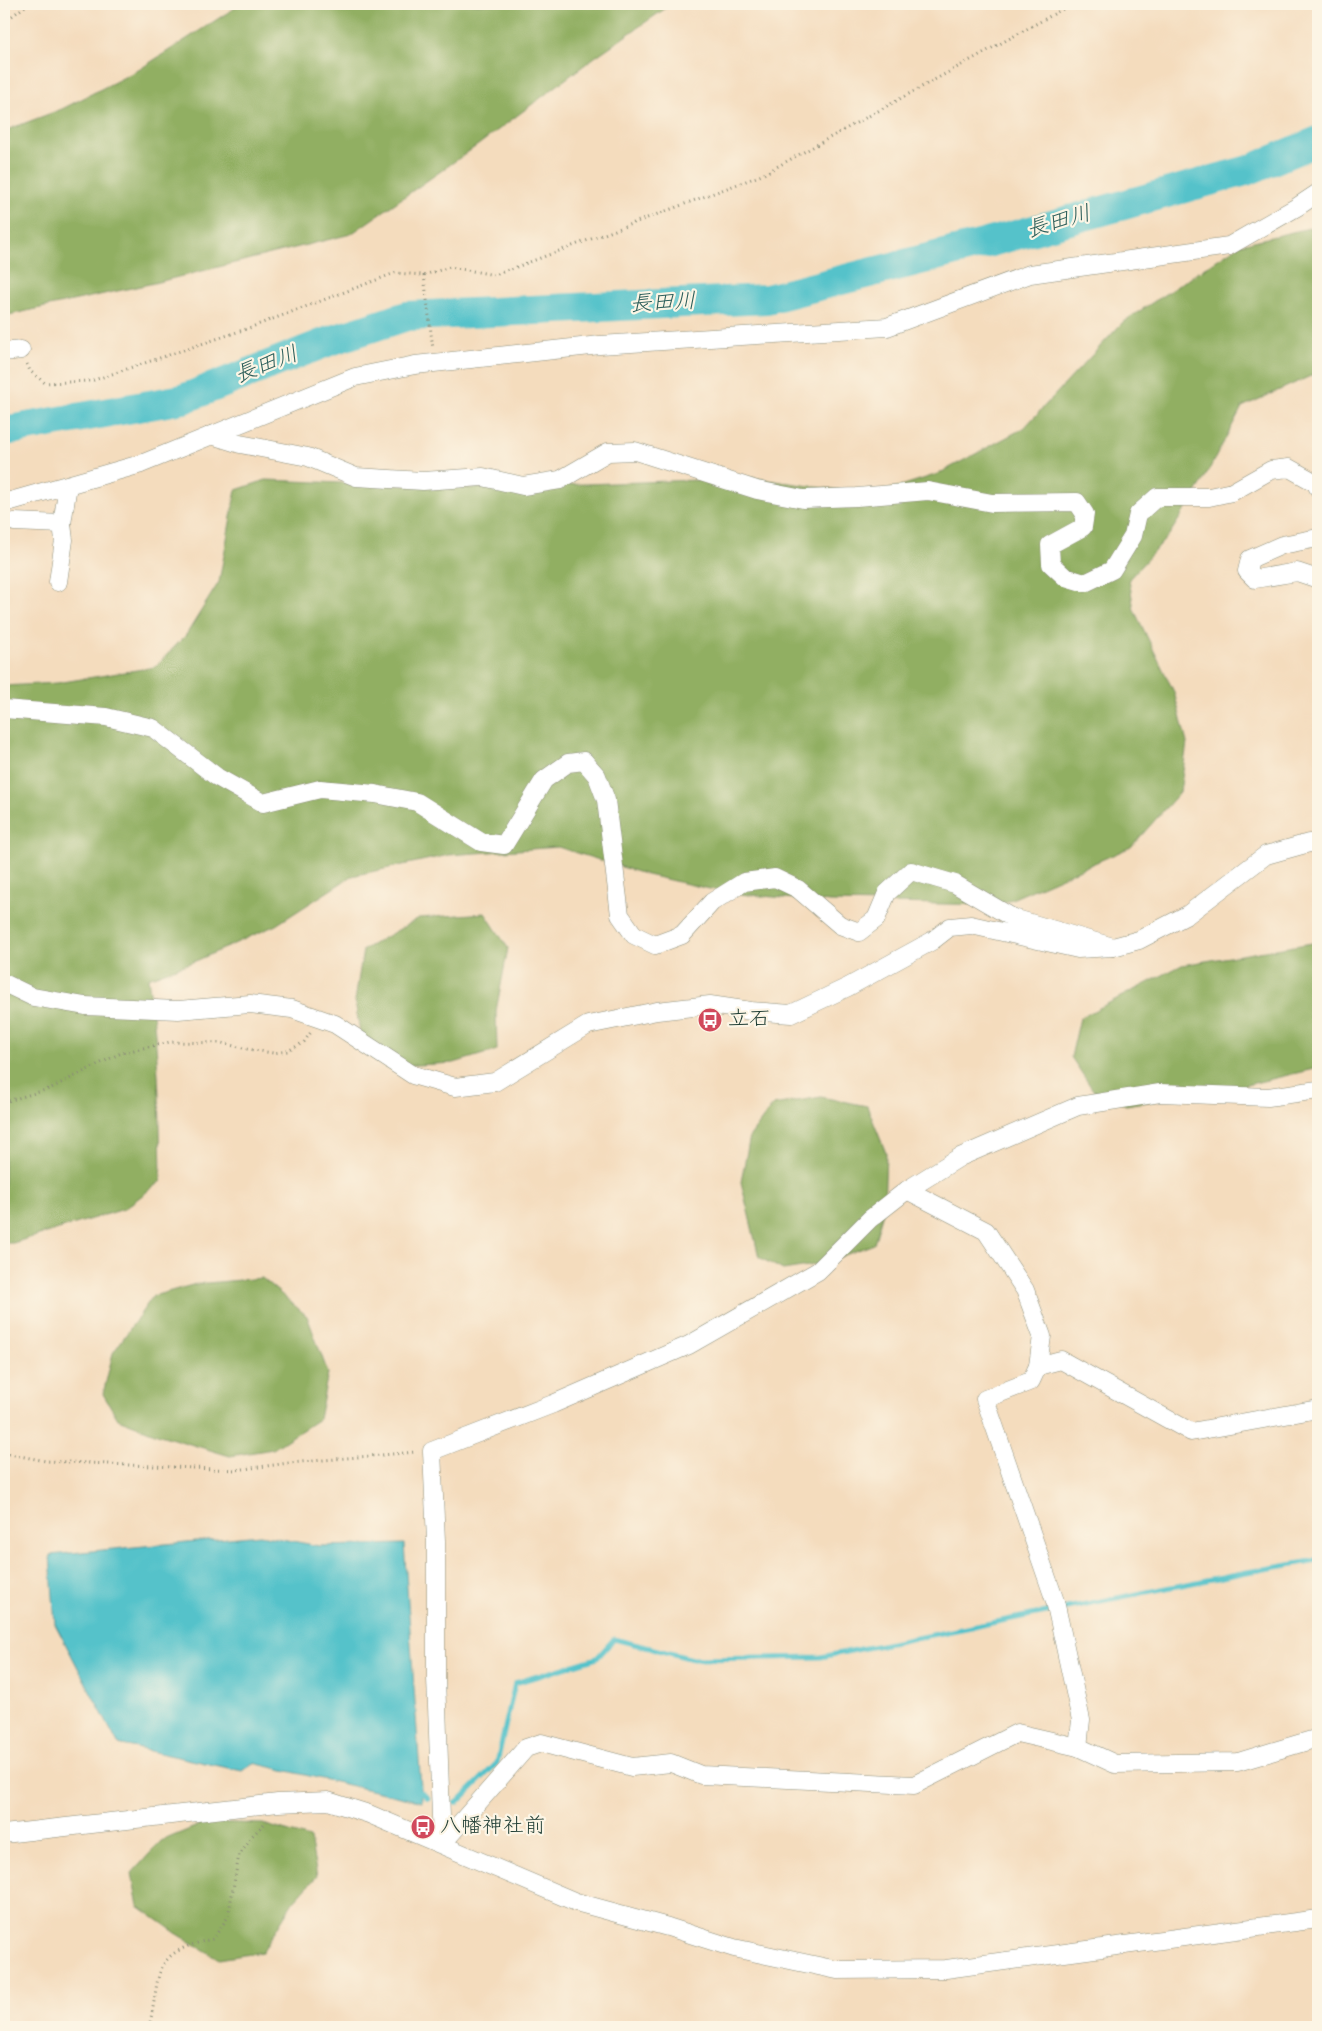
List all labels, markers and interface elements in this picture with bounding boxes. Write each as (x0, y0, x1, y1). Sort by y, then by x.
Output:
water label: 長田川 (1023, 199, 1095, 247)
water label: 長田川 (629, 286, 697, 322)
water label: 長田川 (230, 339, 304, 393)
place label: 立石 (728, 1005, 770, 1035)
bus stop icon: 立石 (697, 1007, 723, 1033)
place label: 八幡神社前 (440, 1812, 545, 1842)
bus stop icon: 八幡神社前 (410, 1814, 436, 1840)

